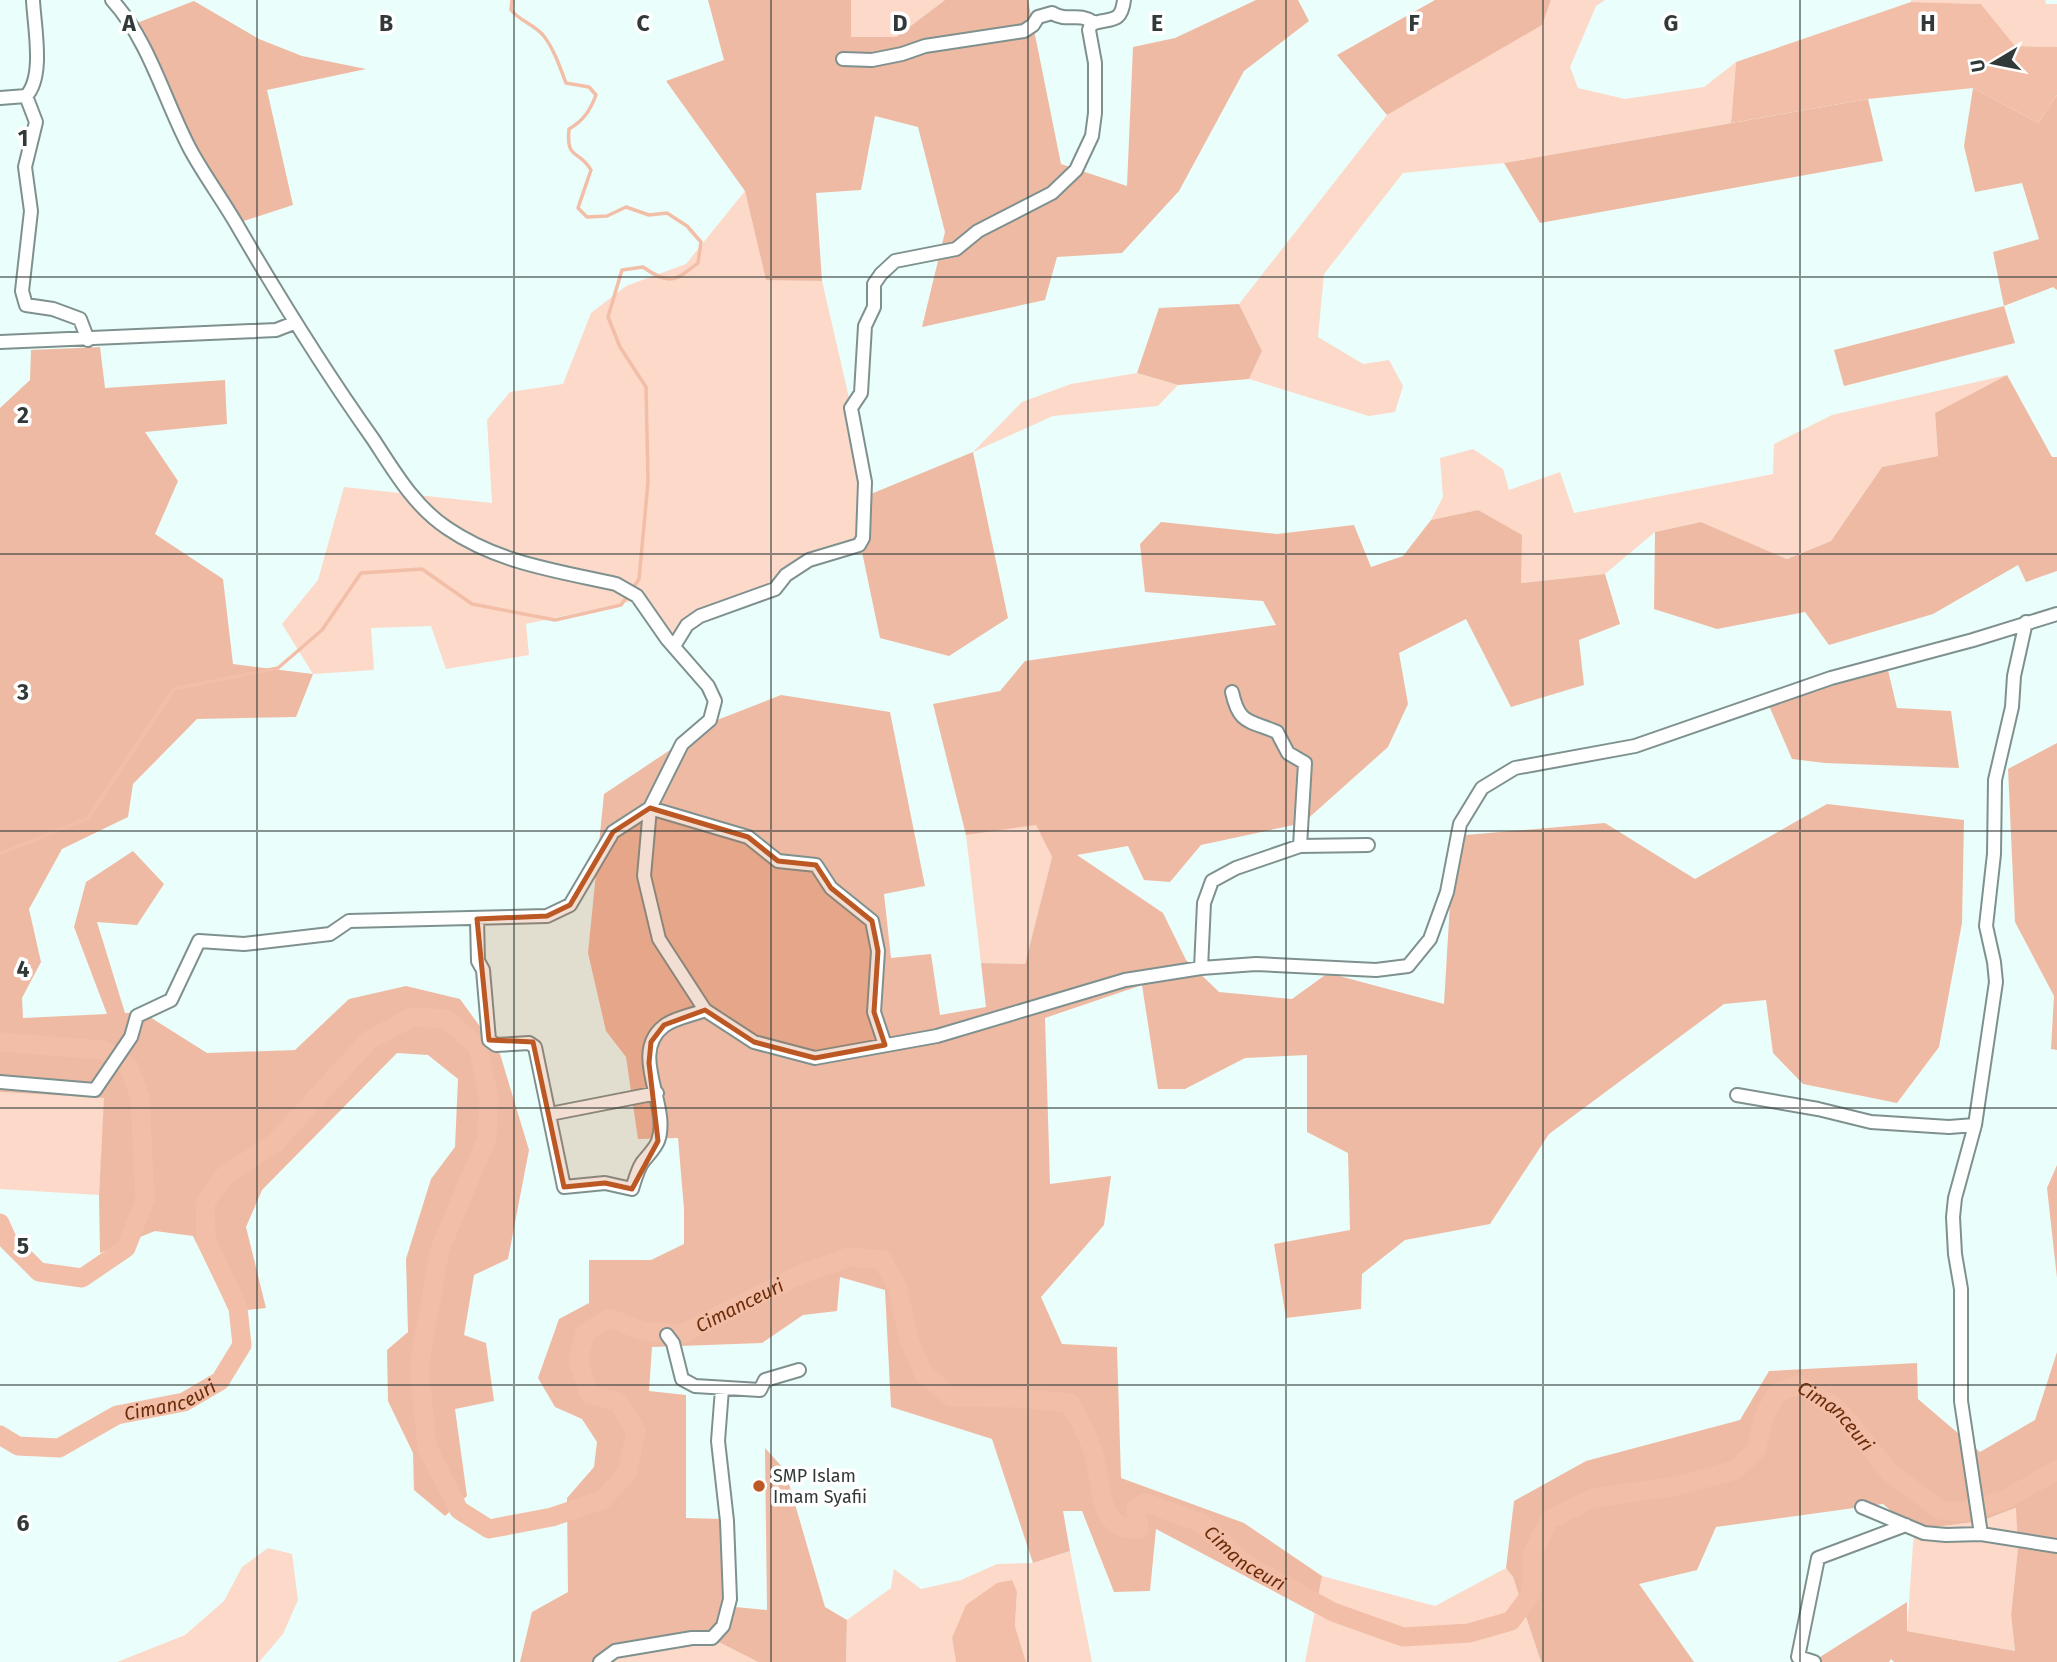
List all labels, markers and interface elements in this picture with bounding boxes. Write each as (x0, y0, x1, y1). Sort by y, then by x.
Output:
text: A (121, 9, 136, 37)
text: B (379, 9, 393, 37)
text: C (636, 9, 650, 37)
text: D (893, 9, 908, 37)
text: E (1151, 9, 1163, 37)
text: F (1408, 9, 1420, 37)
text: G (1664, 9, 1678, 37)
text: H (1920, 9, 1936, 37)
north arrow (1959, 28, 2029, 98)
text: U (1965, 58, 1990, 74)
text: 1 (18, 124, 28, 152)
text: 2 (17, 401, 29, 429)
text: 3 (16, 678, 29, 706)
text: 4 (17, 955, 30, 983)
text: 5 (17, 1232, 29, 1260)
water label: Cimanceuri (692, 1273, 788, 1337)
water label: Cimanceuri (122, 1375, 221, 1425)
water label: Cimanceuri (1793, 1376, 1879, 1456)
place label: SMP Islam Imam Syafii (773, 1465, 867, 1508)
marker: SMP Islam Imam Syafii (751, 1478, 767, 1494)
text: 6 (17, 1509, 30, 1537)
water label: Cimanceuri (1199, 1521, 1290, 1596)

